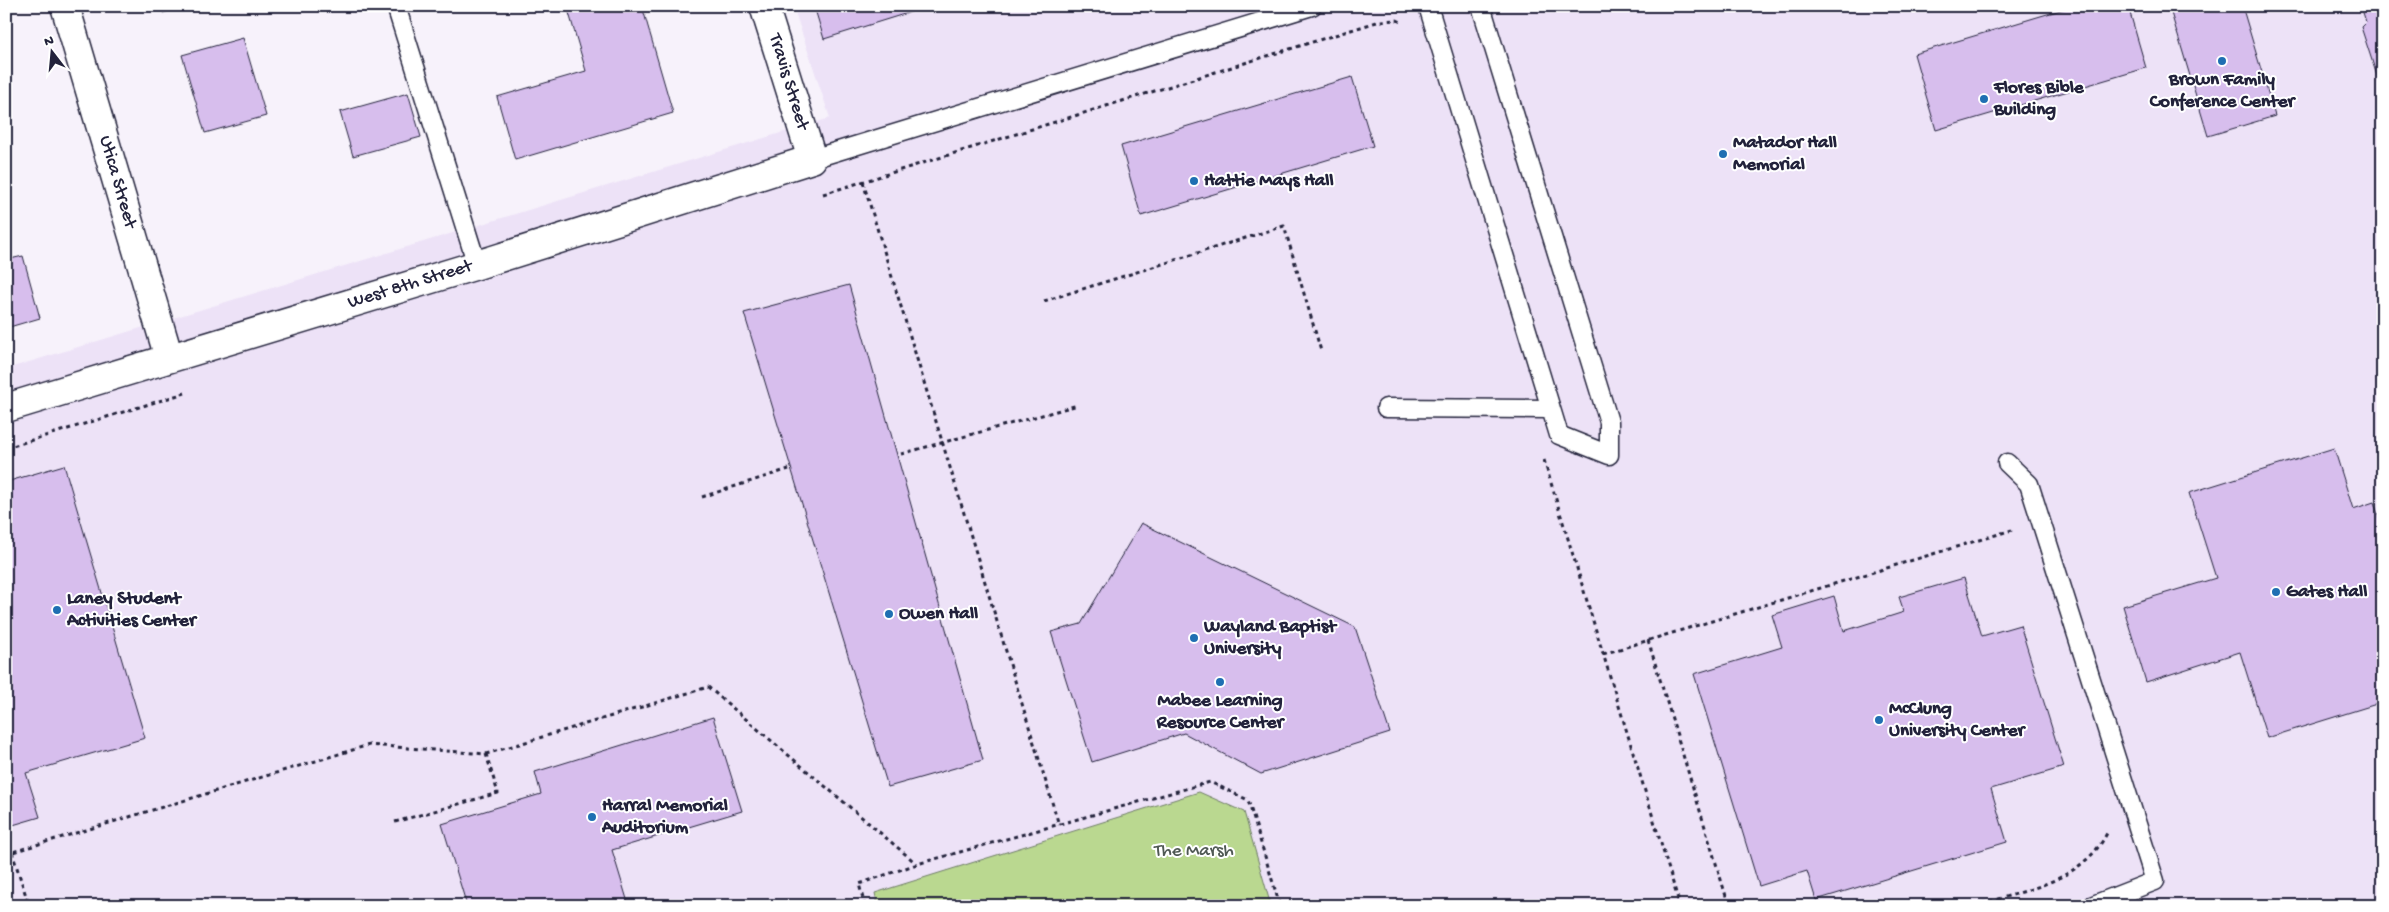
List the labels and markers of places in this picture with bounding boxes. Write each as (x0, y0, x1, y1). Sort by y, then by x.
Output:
marker: Brown Family Conference Center (2216, 55, 2228, 67)
place label: Brown Family Conference Center (2149, 69, 2297, 114)
place label: Flores Bible Building (1993, 77, 2085, 122)
marker: Flores Bible Building (1978, 93, 1990, 105)
place label: Matador Hall Memorial (1733, 132, 1837, 177)
marker: Matador Hall Memorial (1717, 148, 1729, 160)
place label: Hattie Mays Hall (1204, 170, 1334, 193)
marker: Hattie Mays Hall (1188, 175, 1200, 187)
place label: Gates Hall (2286, 581, 2367, 604)
marker: Gates Hall (2270, 586, 2282, 598)
place label: Laney Student Activities Center (66, 588, 198, 633)
place label: Owen Hall (899, 603, 978, 626)
marker: Laney Student Activities Center (51, 604, 63, 616)
marker: Owen Hall (883, 608, 895, 620)
place label: Wayland Baptist University (1203, 616, 1338, 661)
marker: Wayland Baptist University (1188, 632, 1200, 644)
marker: Mabee Learning Resource Center (1214, 676, 1226, 688)
place label: Mabee Learning Resource Center (1156, 690, 1285, 735)
place label: McClung University Center (1889, 698, 2026, 743)
marker: McClung University Center (1873, 714, 1885, 726)
place label: Harral Memorial Auditorium (601, 795, 728, 840)
marker: Harral Memorial Auditorium (586, 811, 598, 823)

